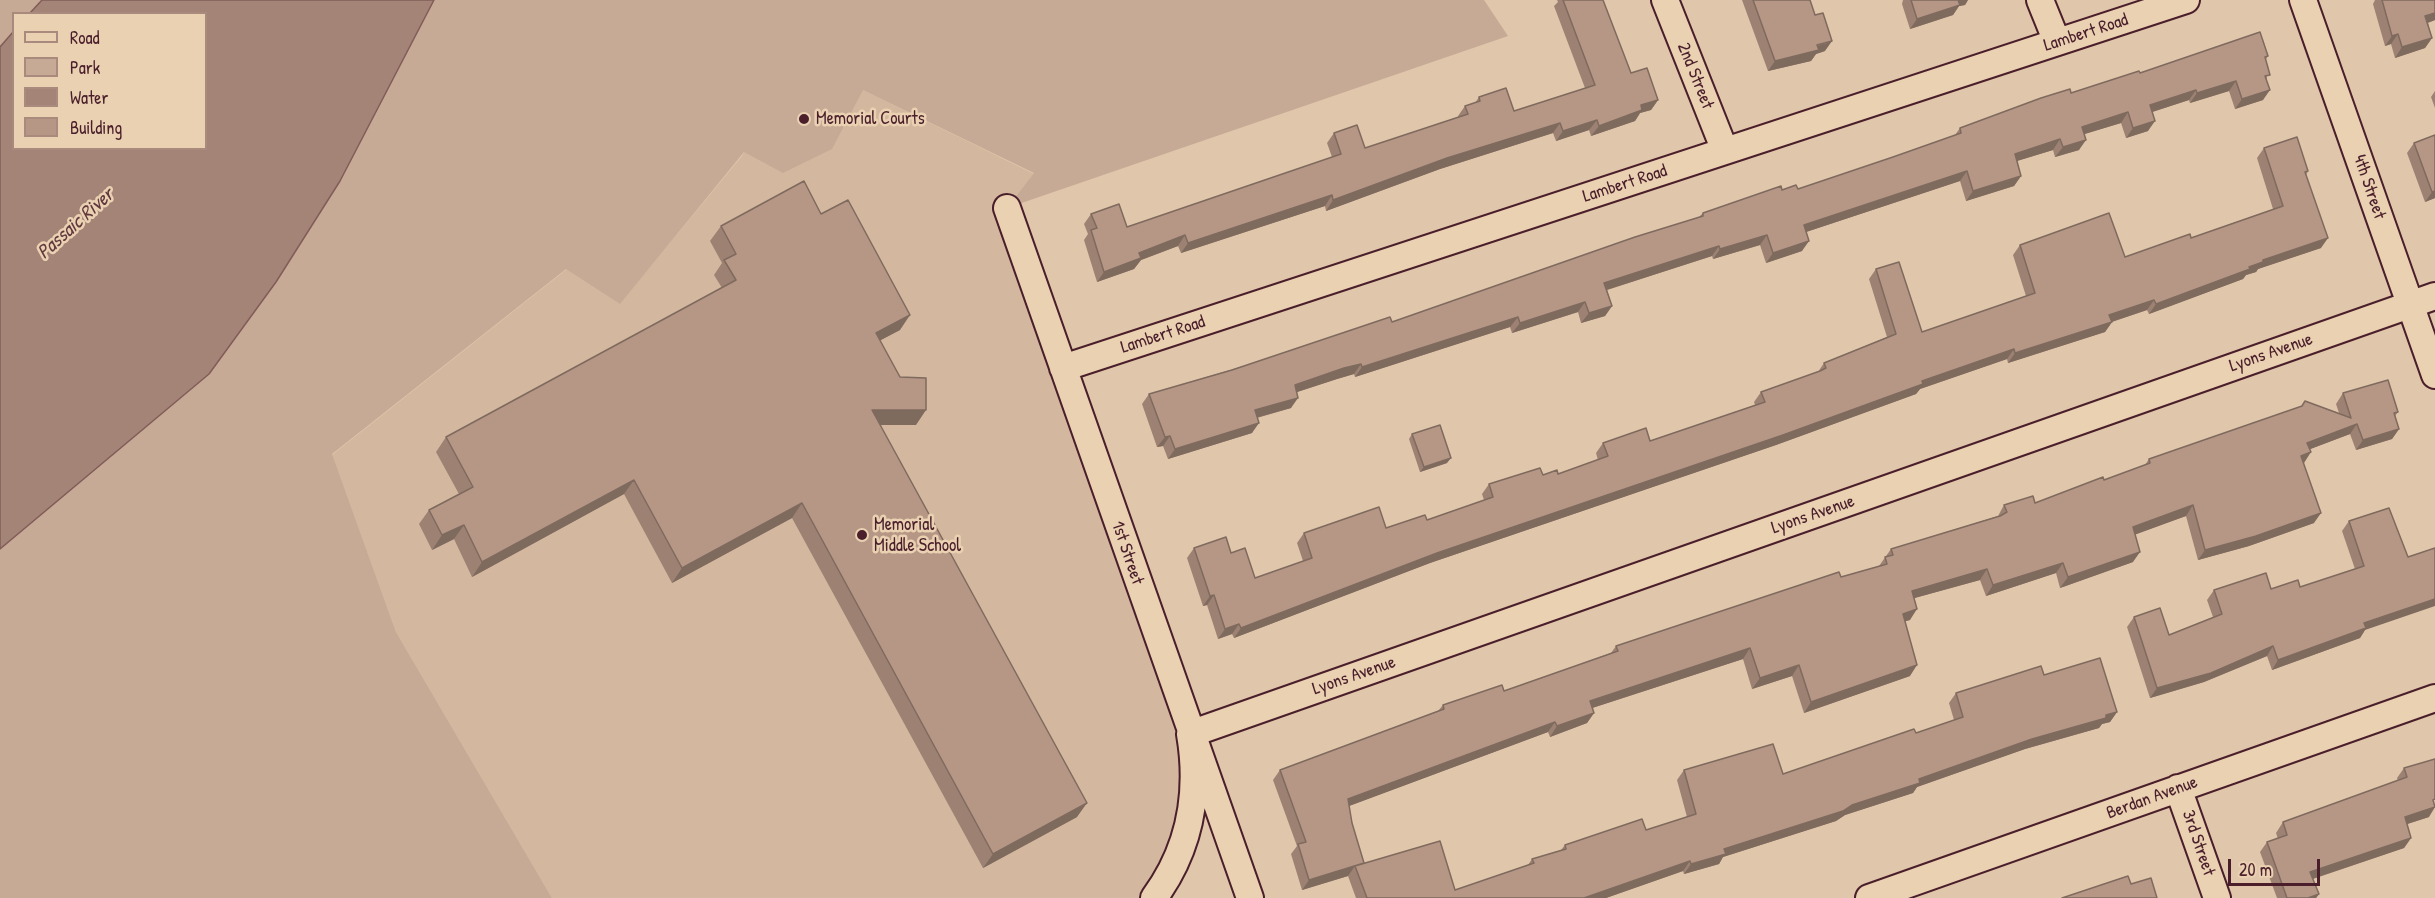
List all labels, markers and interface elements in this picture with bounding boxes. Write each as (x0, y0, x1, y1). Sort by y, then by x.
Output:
street label: Lambert Road (2041, 9, 2131, 57)
legend (12, 12, 207, 150)
text: Road (70, 25, 100, 50)
street label: 2nd Street (1672, 40, 1718, 112)
text: Park (70, 55, 100, 80)
text: Water (70, 85, 108, 110)
place label: Memorial Courts (816, 108, 925, 130)
marker: Memorial Courts (797, 112, 811, 126)
text: Building (70, 115, 122, 140)
street label: 4th Street (2348, 152, 2390, 222)
street label: Lambert Road (1580, 160, 1670, 208)
water label: Passaic River (33, 183, 119, 265)
street label: Lambert Road (1118, 311, 1208, 359)
street label: Lyons Avenue (2227, 329, 2315, 377)
street label: Lyons Avenue (1769, 491, 1857, 539)
place label: Memorial Middle School (874, 514, 961, 556)
street label: 1st Street (1106, 518, 1148, 588)
marker: Memorial Middle School (855, 528, 869, 542)
street label: Lyons Avenue (1310, 652, 1398, 700)
street label: Berdan Avenue (2104, 772, 2200, 824)
street label: 3rd Street (2177, 807, 2219, 879)
scale bar (2231, 847, 2322, 885)
text: 20 m (2239, 857, 2272, 882)

